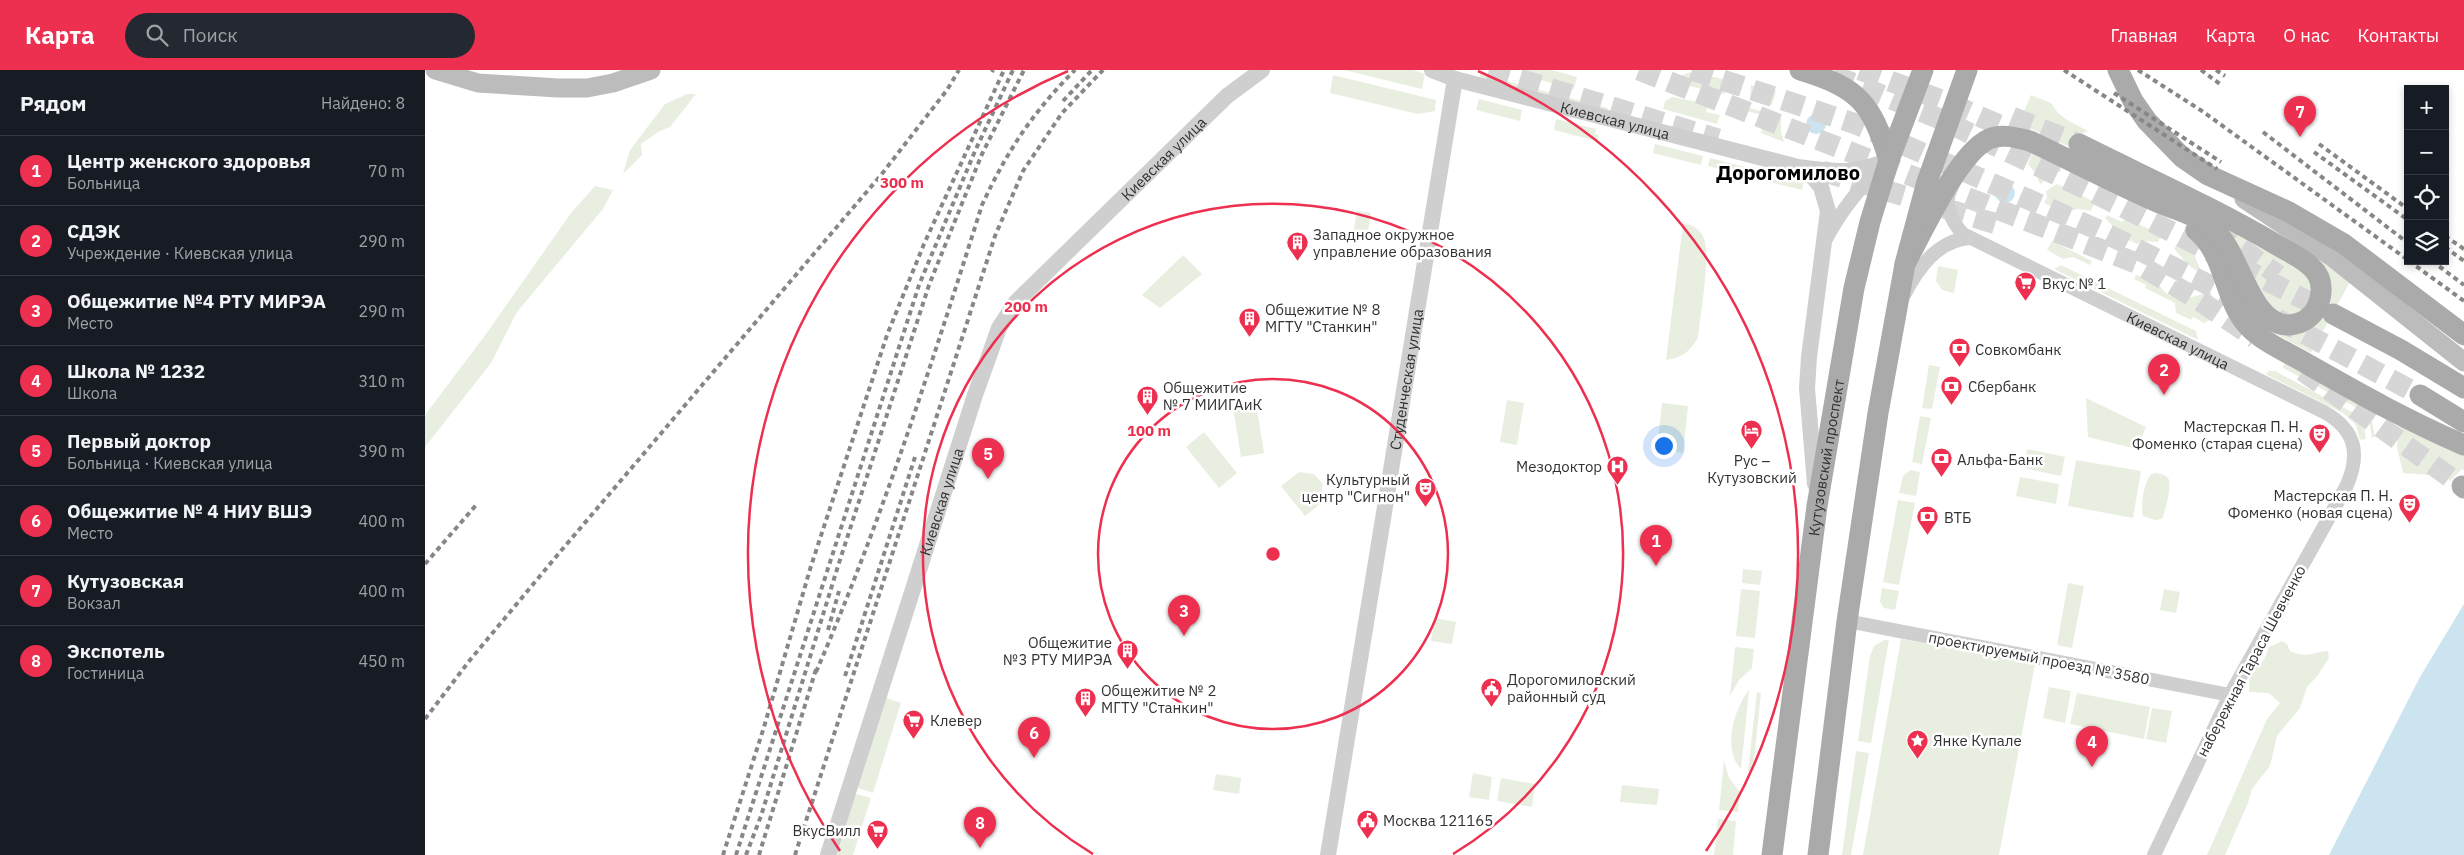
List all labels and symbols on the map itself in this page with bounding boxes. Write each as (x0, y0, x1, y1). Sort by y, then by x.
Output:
pin: 7 (2284, 96, 2316, 137)
street label: Киевская улица (1558, 97, 1672, 143)
street label: Киевская улица (1117, 112, 1210, 204)
district label: Дорогомилово (1716, 159, 1860, 186)
text: 300 m (880, 173, 924, 192)
place label: Западное окружное управление образования (1313, 225, 1492, 261)
building icon: Западное окружное управление образования (1285, 231, 1309, 262)
supermarket icon: Вкус № 1 (2014, 271, 2038, 302)
place label: Вкус № 1 (2042, 274, 2106, 293)
text: 200 m (1004, 297, 1048, 316)
place label: Общежитие № 8 МГТУ "Станкин" (1265, 300, 1380, 336)
building icon: Общежитие № 8 МГТУ "Станкин" (1237, 306, 1261, 337)
street label: Студенческая улица (1385, 307, 1427, 451)
street label: Киевская улица (2124, 307, 2233, 373)
bank icon: Совкомбанк (1947, 337, 1971, 368)
place label: Совкомбанк (1975, 340, 2061, 359)
pin: 2 (2148, 354, 2180, 395)
bank icon: Сбербанк (1940, 374, 1964, 405)
place label: Сбербанк (1968, 377, 2036, 396)
place label: Общежитие № 7 МИИГАиК (1163, 378, 1263, 414)
street label: Кутузовский проспект (1804, 378, 1848, 537)
building icon: Общежитие № 7 МИИГАиК (1135, 384, 1159, 415)
place label: Мастерская П. Н. Фоменко (старая сцена) (2132, 417, 2303, 453)
hotel icon: Рус – Кутузовский (1740, 419, 1764, 450)
text: 100 m (1127, 421, 1171, 440)
theatre icon: Мастерская П. Н. Фоменко (старая сцена) (2307, 423, 2331, 454)
your location (1651, 433, 1677, 459)
pin: 5 (972, 438, 1004, 479)
street label: Киевская улица (915, 445, 967, 558)
bank icon: Альфа-Банк (1929, 447, 1953, 478)
place label: Альфа-Банк (1957, 450, 2043, 469)
place label: Рус – Кутузовский (1707, 451, 1797, 487)
hospital icon: Мезодоктор (1606, 454, 1630, 485)
place label: Мезодоктор (1516, 457, 1602, 476)
place label: Культурный центр "Сигнон" (1302, 470, 1410, 506)
theatre icon: Культурный центр "Сигнон" (1414, 476, 1438, 507)
place label: Мастерская П. Н. Фоменко (новая сцена) (2228, 486, 2393, 522)
theatre icon: Мастерская П. Н. Фоменко (новая сцена) (2397, 492, 2421, 523)
bank icon: ВТБ (1916, 505, 1940, 536)
place label: ВТБ (1944, 508, 1972, 527)
pin: 1 (1640, 525, 1672, 566)
centre of rings (1264, 545, 1282, 563)
street label: набережная Тараса Шевченко (2192, 562, 2310, 760)
pin: 3 (1168, 595, 1200, 636)
street label: проектируемый проезд № 3580 (1927, 627, 2151, 689)
place label: Общежитие №3 РТУ МИРЭА (1003, 633, 1112, 669)
building icon: Общежитие №3 РТУ МИРЭА (1116, 639, 1140, 670)
place label: Дорогомиловский районный суд (1507, 670, 1636, 706)
public building icon: Дорогомиловский районный суд (1479, 676, 1503, 707)
place label: Общежитие № 2 МГТУ "Станкин" (1101, 681, 1216, 717)
building icon: Общежитие № 2 МГТУ "Станкин" (1073, 687, 1097, 718)
supermarket icon: Клевер (902, 708, 926, 739)
place label: Клевер (930, 711, 982, 730)
pin: 6 (1018, 717, 1050, 758)
pin: 4 (2076, 726, 2108, 767)
place icon: Янке Купале (1905, 728, 1929, 759)
place label: Янке Купале (1933, 731, 2022, 750)
pin: 8 (964, 807, 996, 848)
public building icon: Москва 121165 (1355, 808, 1379, 839)
place label: Москва 121165 (1383, 811, 1493, 830)
supermarket icon: ВкусВилл (865, 818, 889, 849)
place label: ВкусВилл (793, 821, 861, 840)

